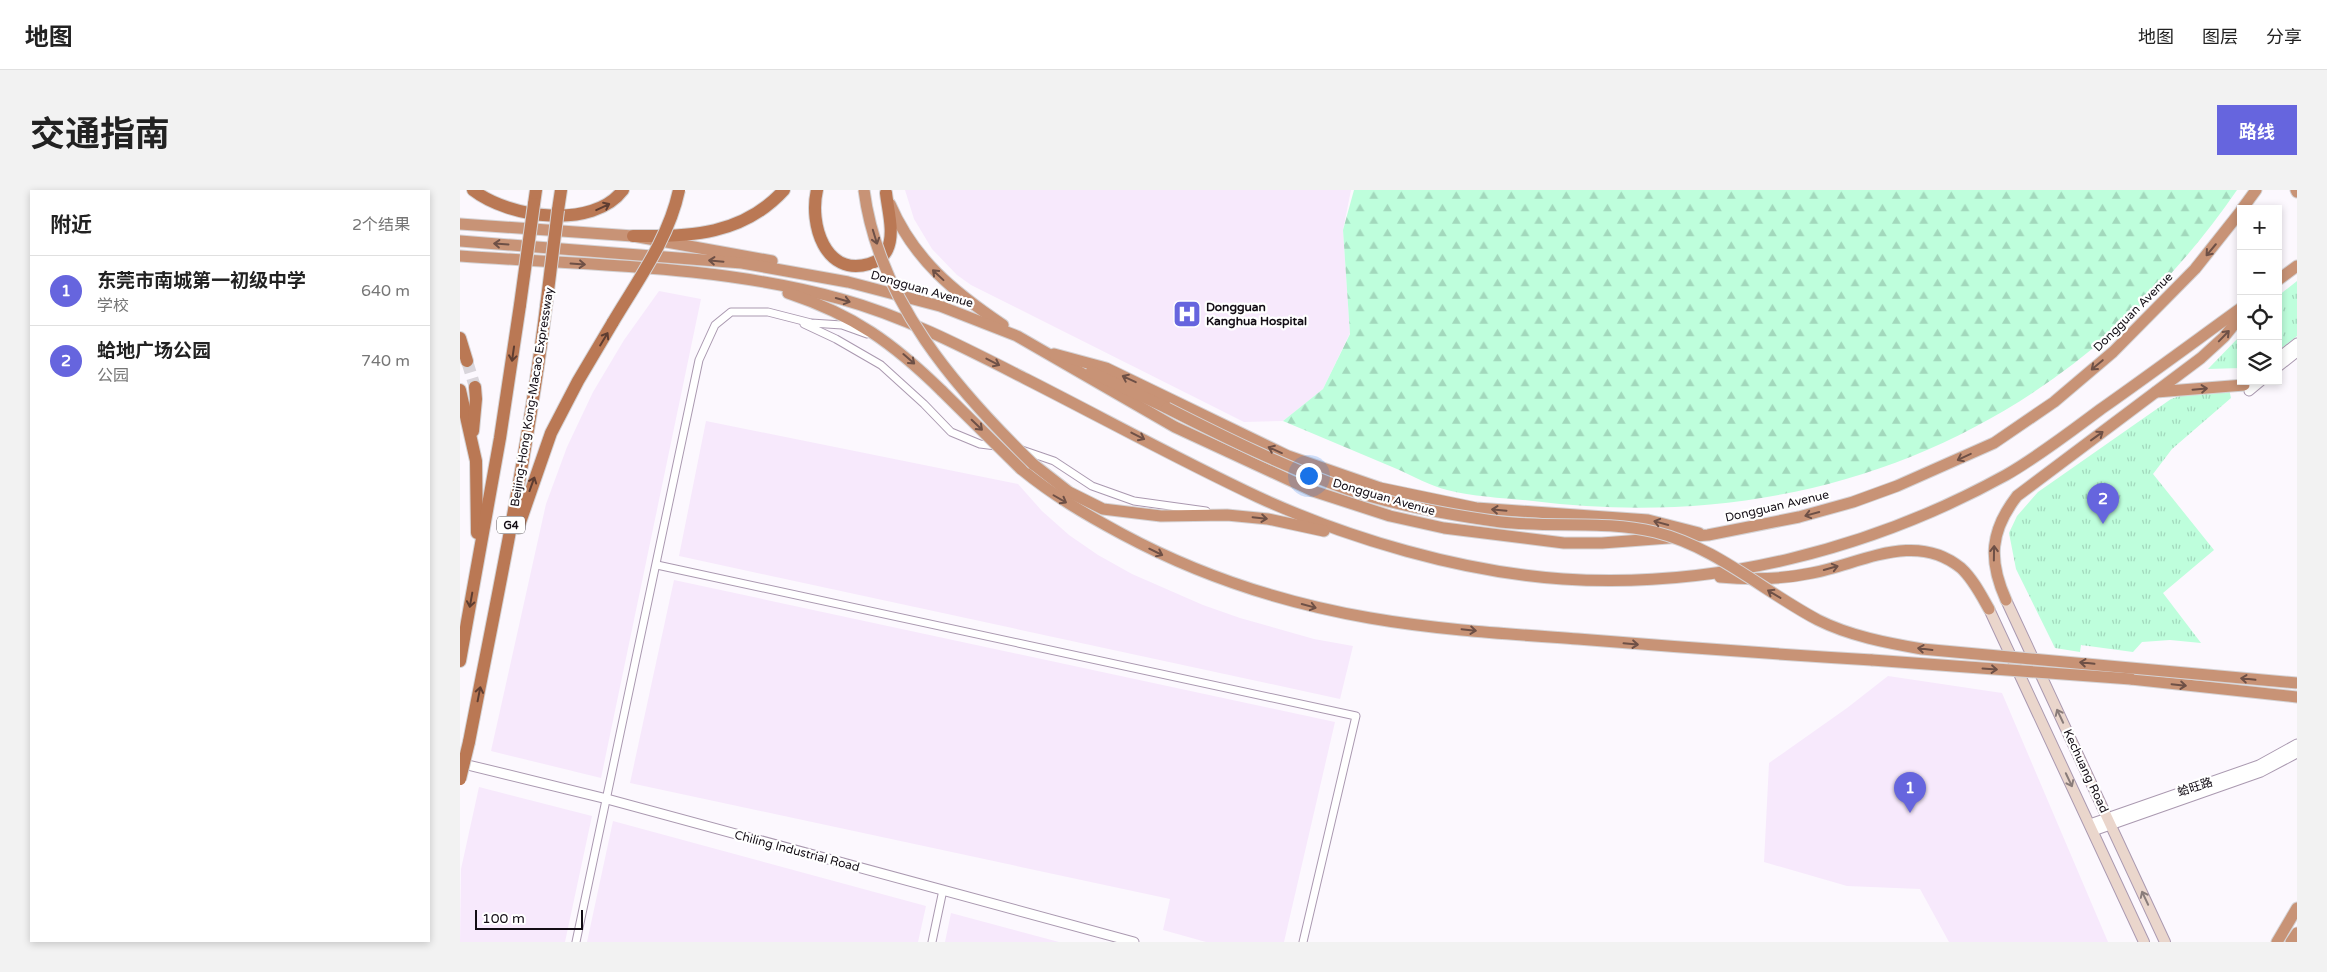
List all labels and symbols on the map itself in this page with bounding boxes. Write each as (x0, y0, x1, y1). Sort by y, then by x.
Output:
one-way arrow (595, 201, 610, 211)
one-way arrow (871, 229, 881, 245)
one-way arrow (494, 240, 510, 249)
one-way arrow (2205, 243, 2217, 256)
one-way arrow (708, 256, 724, 266)
one-way arrow (570, 260, 586, 269)
street label: Dongguan Avenue (869, 268, 975, 310)
one-way arrow (932, 269, 945, 281)
street label: Dongguan Avenue (2091, 269, 2176, 354)
street label: Beijing-Hong Kong-Macao Expressway (508, 286, 556, 508)
one-way arrow (835, 296, 851, 306)
hospital icon: Dongguan Kanghua Hospital (1172, 299, 1202, 329)
place label: Dongguan Kanghua Hospital (1206, 300, 1307, 329)
one-way arrow (2218, 330, 2230, 342)
one-way arrow (599, 332, 609, 346)
one-way arrow (508, 345, 518, 361)
one-way arrow (902, 354, 915, 365)
one-way arrow (985, 358, 1000, 367)
one-way arrow (2091, 360, 2104, 371)
one-way arrow (1122, 374, 1137, 384)
one-way arrow (2192, 384, 2208, 393)
one-way arrow (970, 419, 983, 431)
one-way arrow (1130, 431, 1145, 441)
one-way arrow (2090, 431, 2103, 442)
one-way arrow (1268, 445, 1283, 455)
one-way arrow (1957, 452, 1972, 462)
your location (1296, 463, 1322, 489)
street label: Dongguan Avenue (1331, 476, 1437, 518)
one-way arrow (528, 477, 537, 492)
pin: 2 (2087, 483, 2119, 524)
street label: Dongguan Avenue (1724, 487, 1830, 525)
one-way arrow (1052, 494, 1066, 504)
one-way arrow (1491, 505, 1507, 515)
one-way arrow (1804, 509, 1820, 519)
one-way arrow (1252, 513, 1268, 523)
road number: G4 (497, 516, 525, 534)
one-way arrow (1653, 518, 1669, 527)
one-way arrow (1989, 546, 1999, 562)
one-way arrow (1148, 548, 1163, 557)
one-way arrow (1823, 562, 1839, 572)
one-way arrow (1767, 588, 1782, 598)
one-way arrow (466, 592, 476, 608)
one-way arrow (1300, 601, 1316, 611)
one-way arrow (1461, 625, 1477, 635)
one-way arrow (1623, 639, 1639, 648)
one-way arrow (1917, 644, 1933, 654)
one-way arrow (2079, 658, 2095, 668)
one-way arrow (1982, 664, 1998, 673)
one-way arrow (2241, 674, 2257, 683)
one-way arrow (2171, 680, 2187, 690)
one-way arrow (474, 686, 484, 702)
one-way arrow (2054, 708, 2064, 723)
street label: Kechuang Road (2060, 727, 2112, 815)
pin: 1 (1894, 772, 1926, 813)
one-way arrow (2065, 772, 2074, 787)
street label: 蛤旺路 (2176, 775, 2214, 799)
street label: Chiling Industrial Road (733, 828, 861, 874)
one-way arrow (2139, 891, 2149, 906)
scale bar (475, 907, 582, 930)

